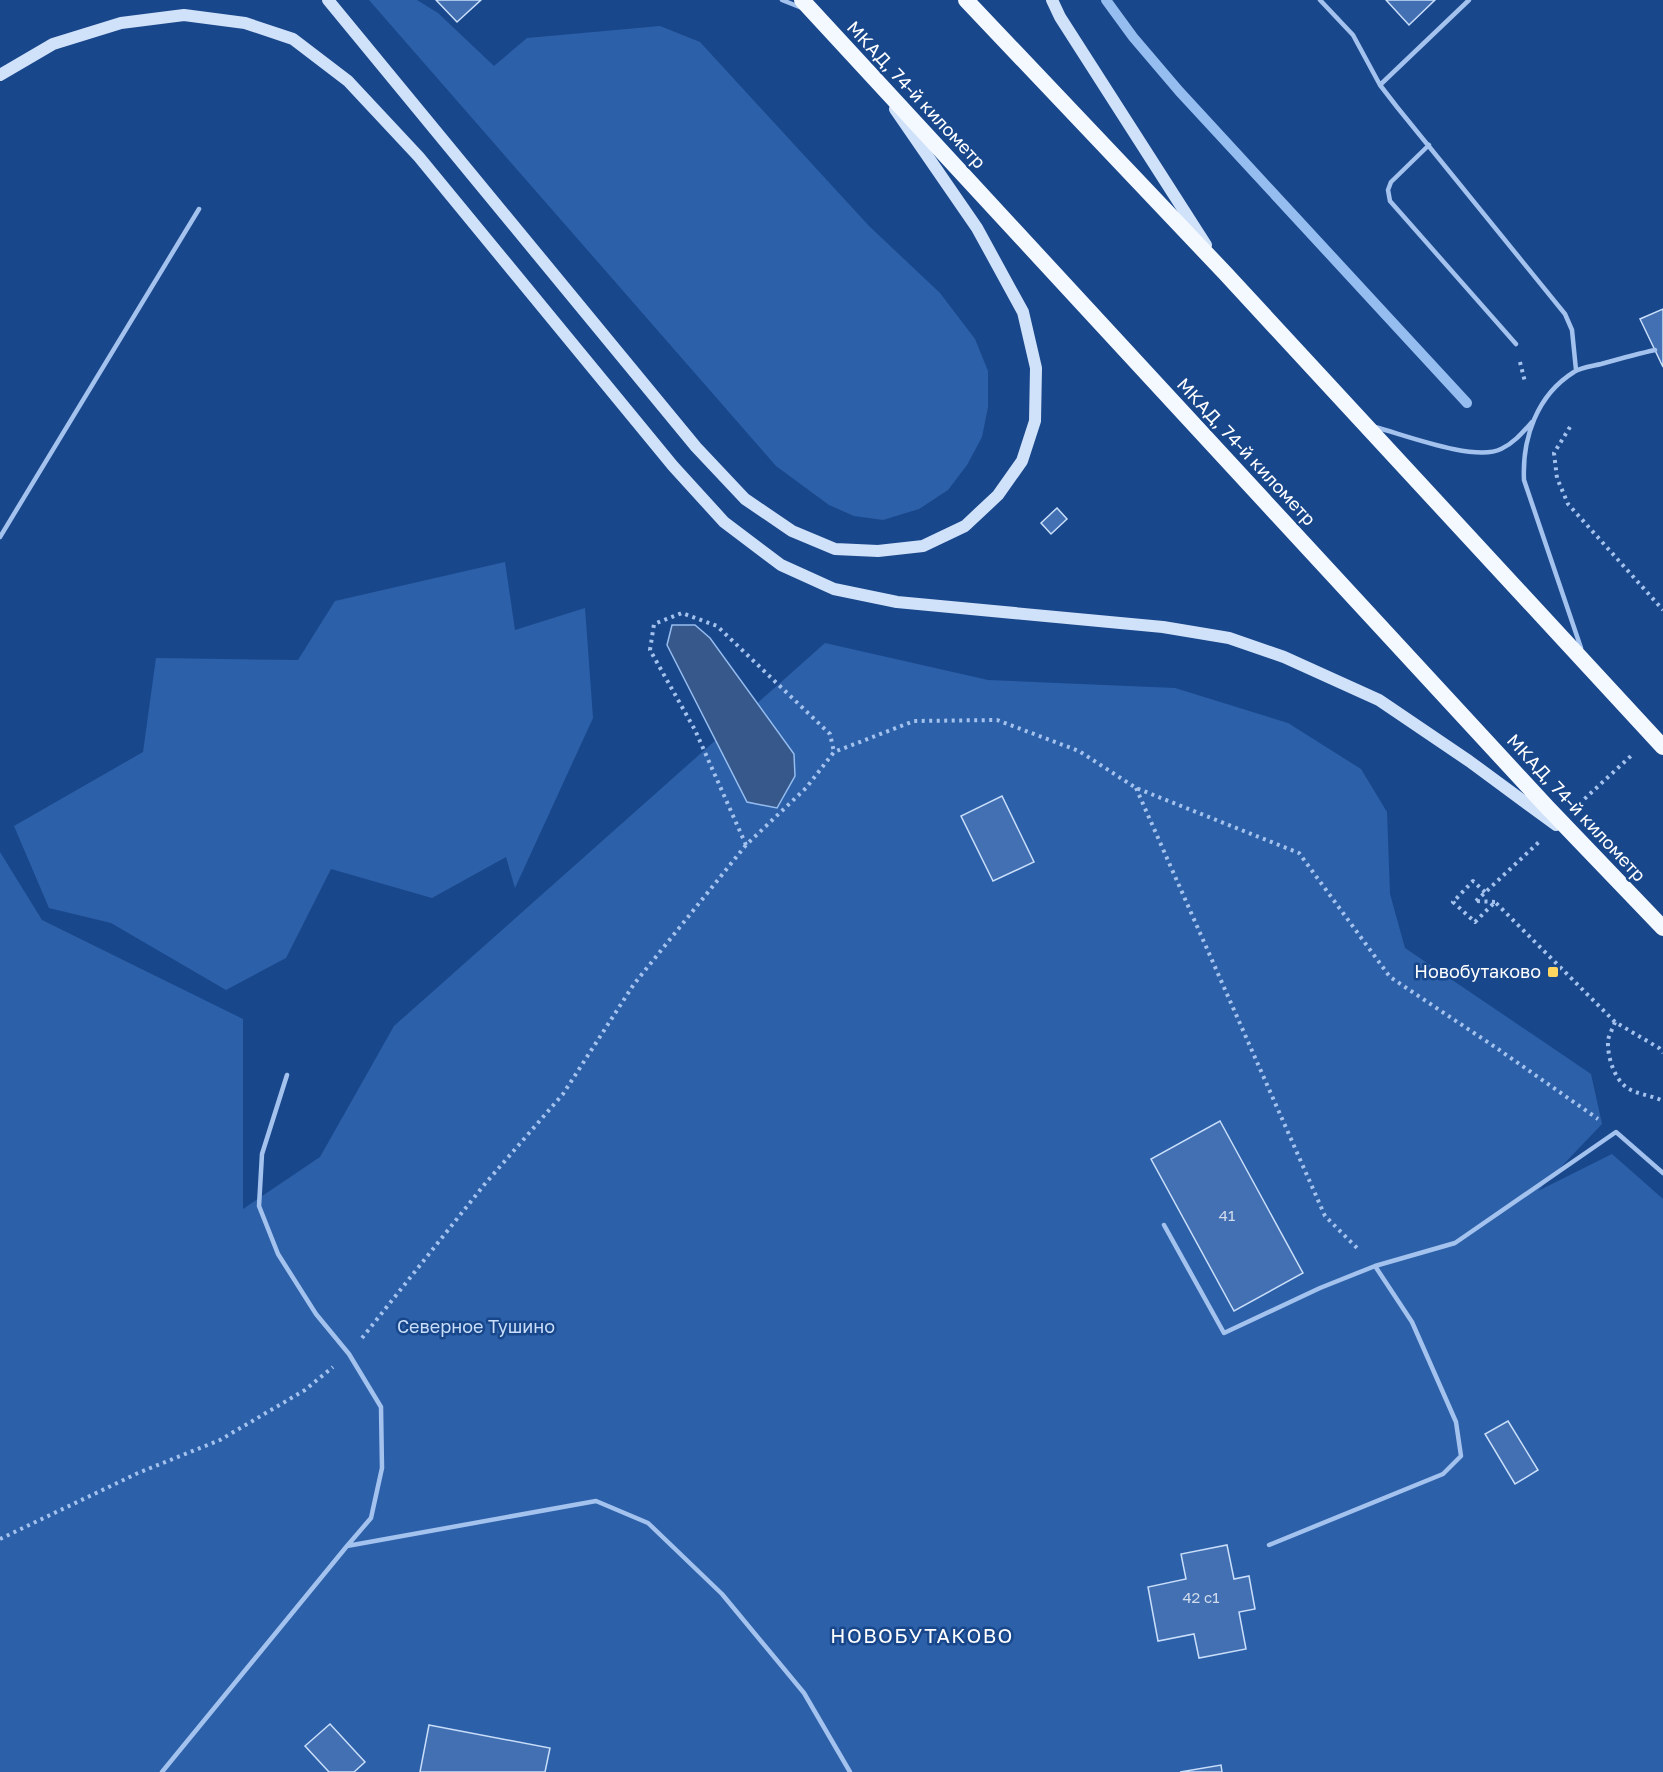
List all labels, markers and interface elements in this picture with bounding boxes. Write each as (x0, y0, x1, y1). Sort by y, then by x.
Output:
street label: МКАД, 74-й километр (843, 16, 991, 173)
street label: МКАД, 74-й километр (1173, 373, 1321, 530)
street label: МКАД, 74-й километр (1503, 729, 1651, 886)
place label: Новобутаково (1414, 960, 1541, 982)
marker: Новобутаково (1546, 965, 1560, 979)
house number: 41 (1219, 1206, 1235, 1224)
park label: Северное Тушино (397, 1315, 555, 1337)
house number: 42 с1 (1182, 1588, 1220, 1606)
district label: НОВОБУТАКОВО (830, 1623, 1014, 1647)

